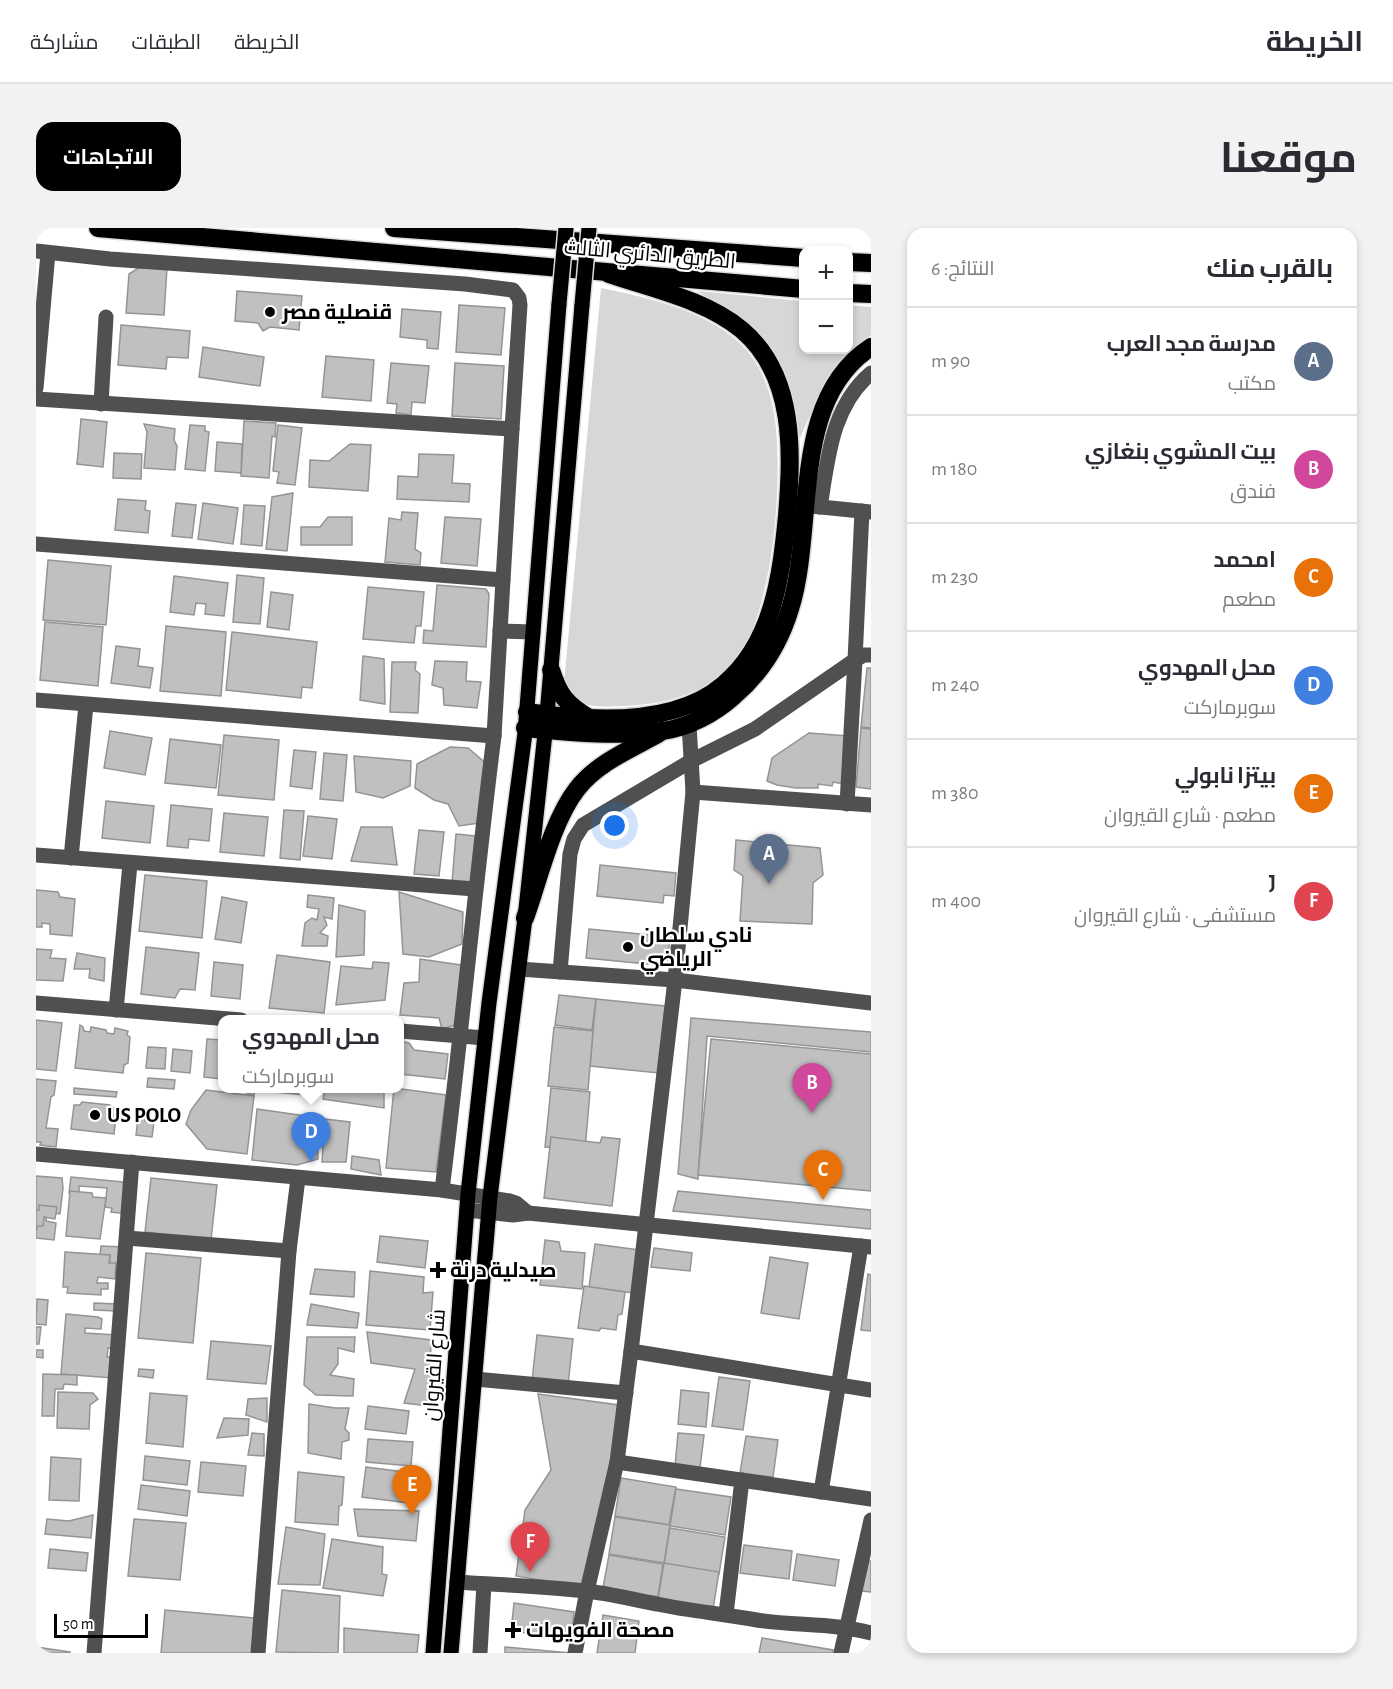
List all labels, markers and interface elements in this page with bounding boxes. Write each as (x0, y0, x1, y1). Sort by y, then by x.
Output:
text: الخريطة (1266, 29, 1363, 57)
text: مشاركة (30, 32, 99, 53)
text: الطبقات (132, 32, 201, 53)
text: الخريطة (234, 32, 300, 53)
button: الاتجاهات (36, 122, 181, 191)
text: موقعنا (1220, 138, 1357, 180)
street label: الطريق الدائري الثالث (563, 237, 737, 277)
map controls (799, 246, 853, 354)
button: + (799, 246, 853, 300)
text: بالقرب منك (1206, 256, 1333, 282)
text: النتائج: 6 (931, 259, 995, 279)
button: − (799, 300, 853, 354)
place label: قنصلية مصر (281, 302, 392, 324)
marker: قنصلية مصر (263, 305, 277, 319)
text: مدرسة مجد العرب (1107, 333, 1276, 355)
text: 90 m (931, 351, 970, 371)
text: A (1308, 351, 1320, 371)
text: مكتب (1228, 374, 1276, 394)
text: بيت المشوي بنغازي (1085, 441, 1276, 463)
text: 180 m (931, 459, 977, 479)
text: B (1308, 459, 1319, 479)
text: فندق (1230, 482, 1276, 502)
text: امحمد (1213, 549, 1276, 571)
text: 230 m (931, 567, 978, 587)
text: C (1308, 567, 1319, 587)
text: مطعم (1222, 590, 1276, 610)
text: محل المهدوي (1138, 657, 1276, 679)
text: 240 m (931, 675, 980, 695)
text: D (1307, 675, 1320, 695)
text: سوبرماركت (1184, 698, 1276, 718)
text: بيتزا نابولي (1175, 765, 1276, 787)
text: 380 m (931, 783, 979, 803)
text: E (1308, 783, 1319, 803)
text: مطعم · شارع القيروان (1104, 806, 1276, 826)
your location (600, 811, 629, 840)
pin: A (750, 834, 788, 884)
text: J (1269, 872, 1276, 894)
text: 400 m (931, 891, 981, 911)
text: F (1309, 891, 1318, 911)
text: مستشفى · شارع القيروان (1074, 906, 1276, 926)
place label: نادي سلطان الرياضي (640, 925, 752, 975)
marker: نادي سلطان الرياضي (621, 940, 635, 954)
popup (218, 1015, 404, 1093)
text: محل المهدوي (242, 1026, 380, 1048)
pin: B (792, 1064, 832, 1113)
text: سوبرماركت (242, 1067, 334, 1087)
place label: US POLO (107, 1105, 181, 1126)
marker: US POLO (88, 1108, 102, 1122)
pin: D (292, 1112, 330, 1162)
pin: C (804, 1150, 842, 1200)
place label: صيدلية درنة (450, 1260, 556, 1282)
marker: صيدلية درنة (431, 1263, 445, 1277)
street label: شارع القيروان (420, 1308, 452, 1422)
pin: E (392, 1466, 431, 1515)
pin: F (510, 1522, 550, 1572)
scale bar (54, 1611, 148, 1638)
text: 50 m (63, 1616, 94, 1632)
place label: مصحة الفويهات (526, 1620, 675, 1643)
marker: مصحة الفويهات (504, 1621, 522, 1639)

